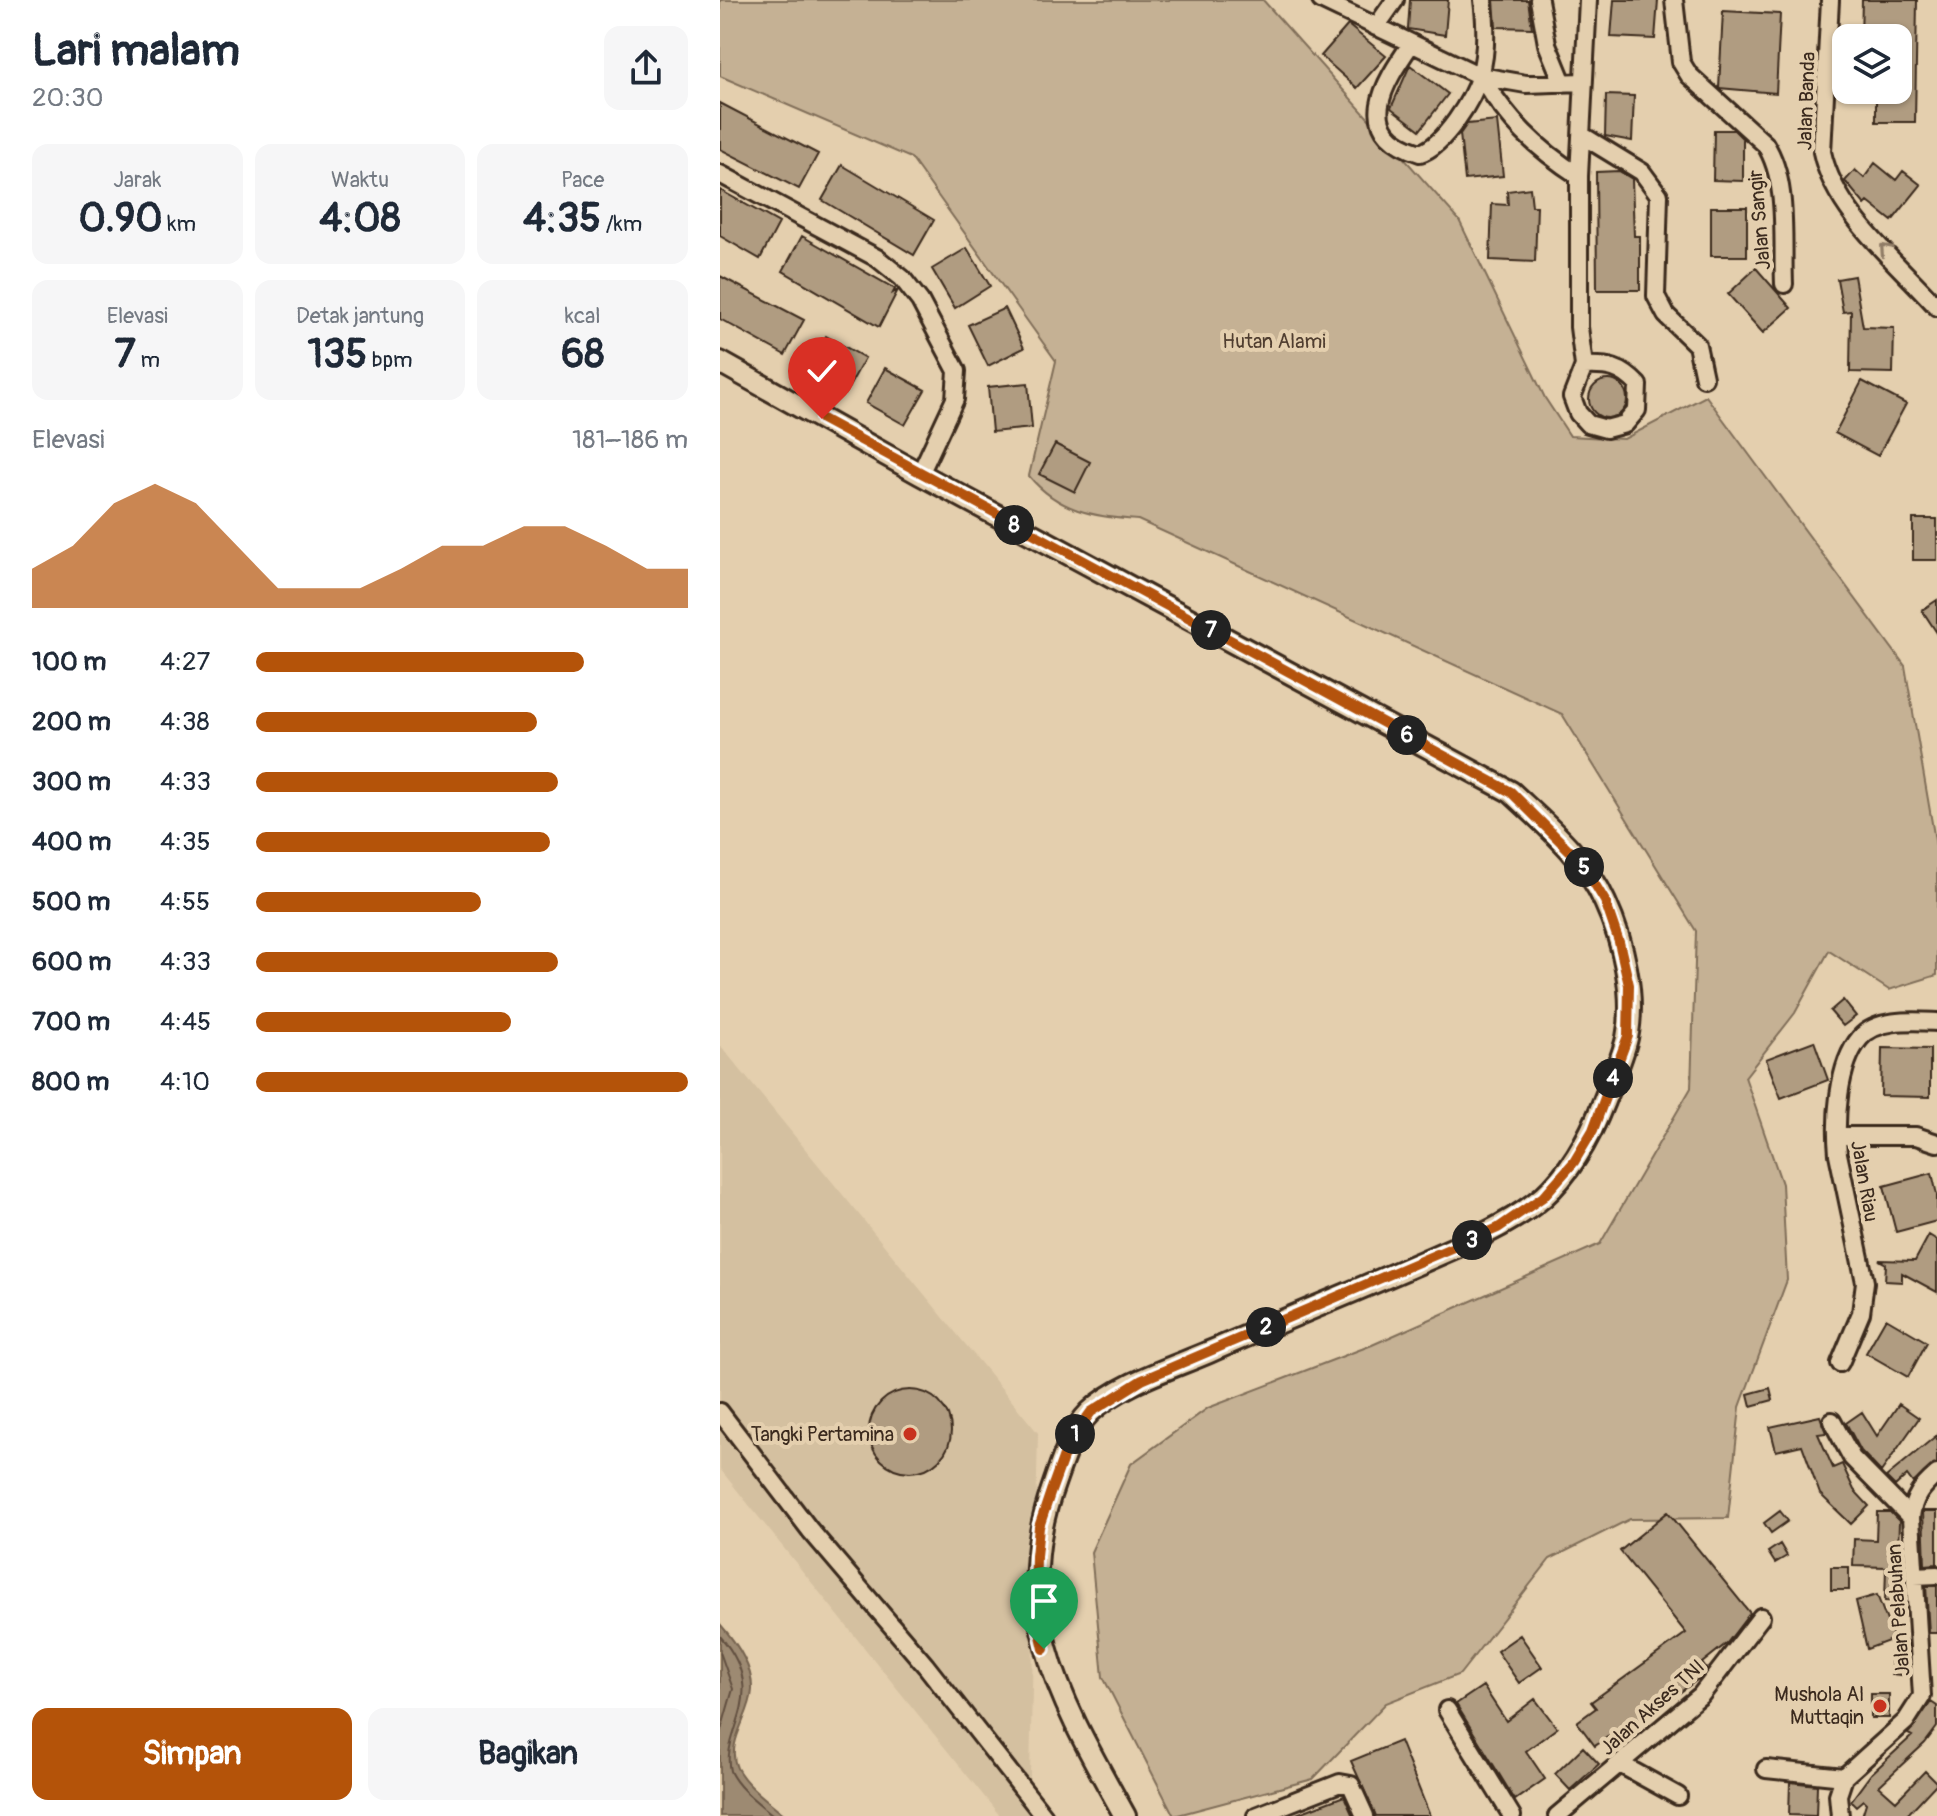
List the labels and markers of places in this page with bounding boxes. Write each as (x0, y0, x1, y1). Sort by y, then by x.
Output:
pin (788, 337, 856, 419)
pin: 8 (994, 505, 1034, 545)
pin: 7 (1191, 610, 1231, 650)
pin: 6 (1387, 715, 1427, 755)
pin: 5 (1564, 847, 1604, 887)
pin: 4 (1593, 1058, 1633, 1098)
pin: 3 (1452, 1220, 1492, 1260)
pin: 2 (1246, 1307, 1286, 1347)
pin: 1 (1055, 1414, 1095, 1454)
place label: Tangki Pertamina (751, 1422, 894, 1447)
marker: Tangki Pertamina (901, 1425, 919, 1443)
pin (1010, 1567, 1078, 1649)
place label: Mushola Al Muttaqin (1774, 1682, 1864, 1730)
marker: Mushola Al Muttaqin (1871, 1697, 1889, 1715)

